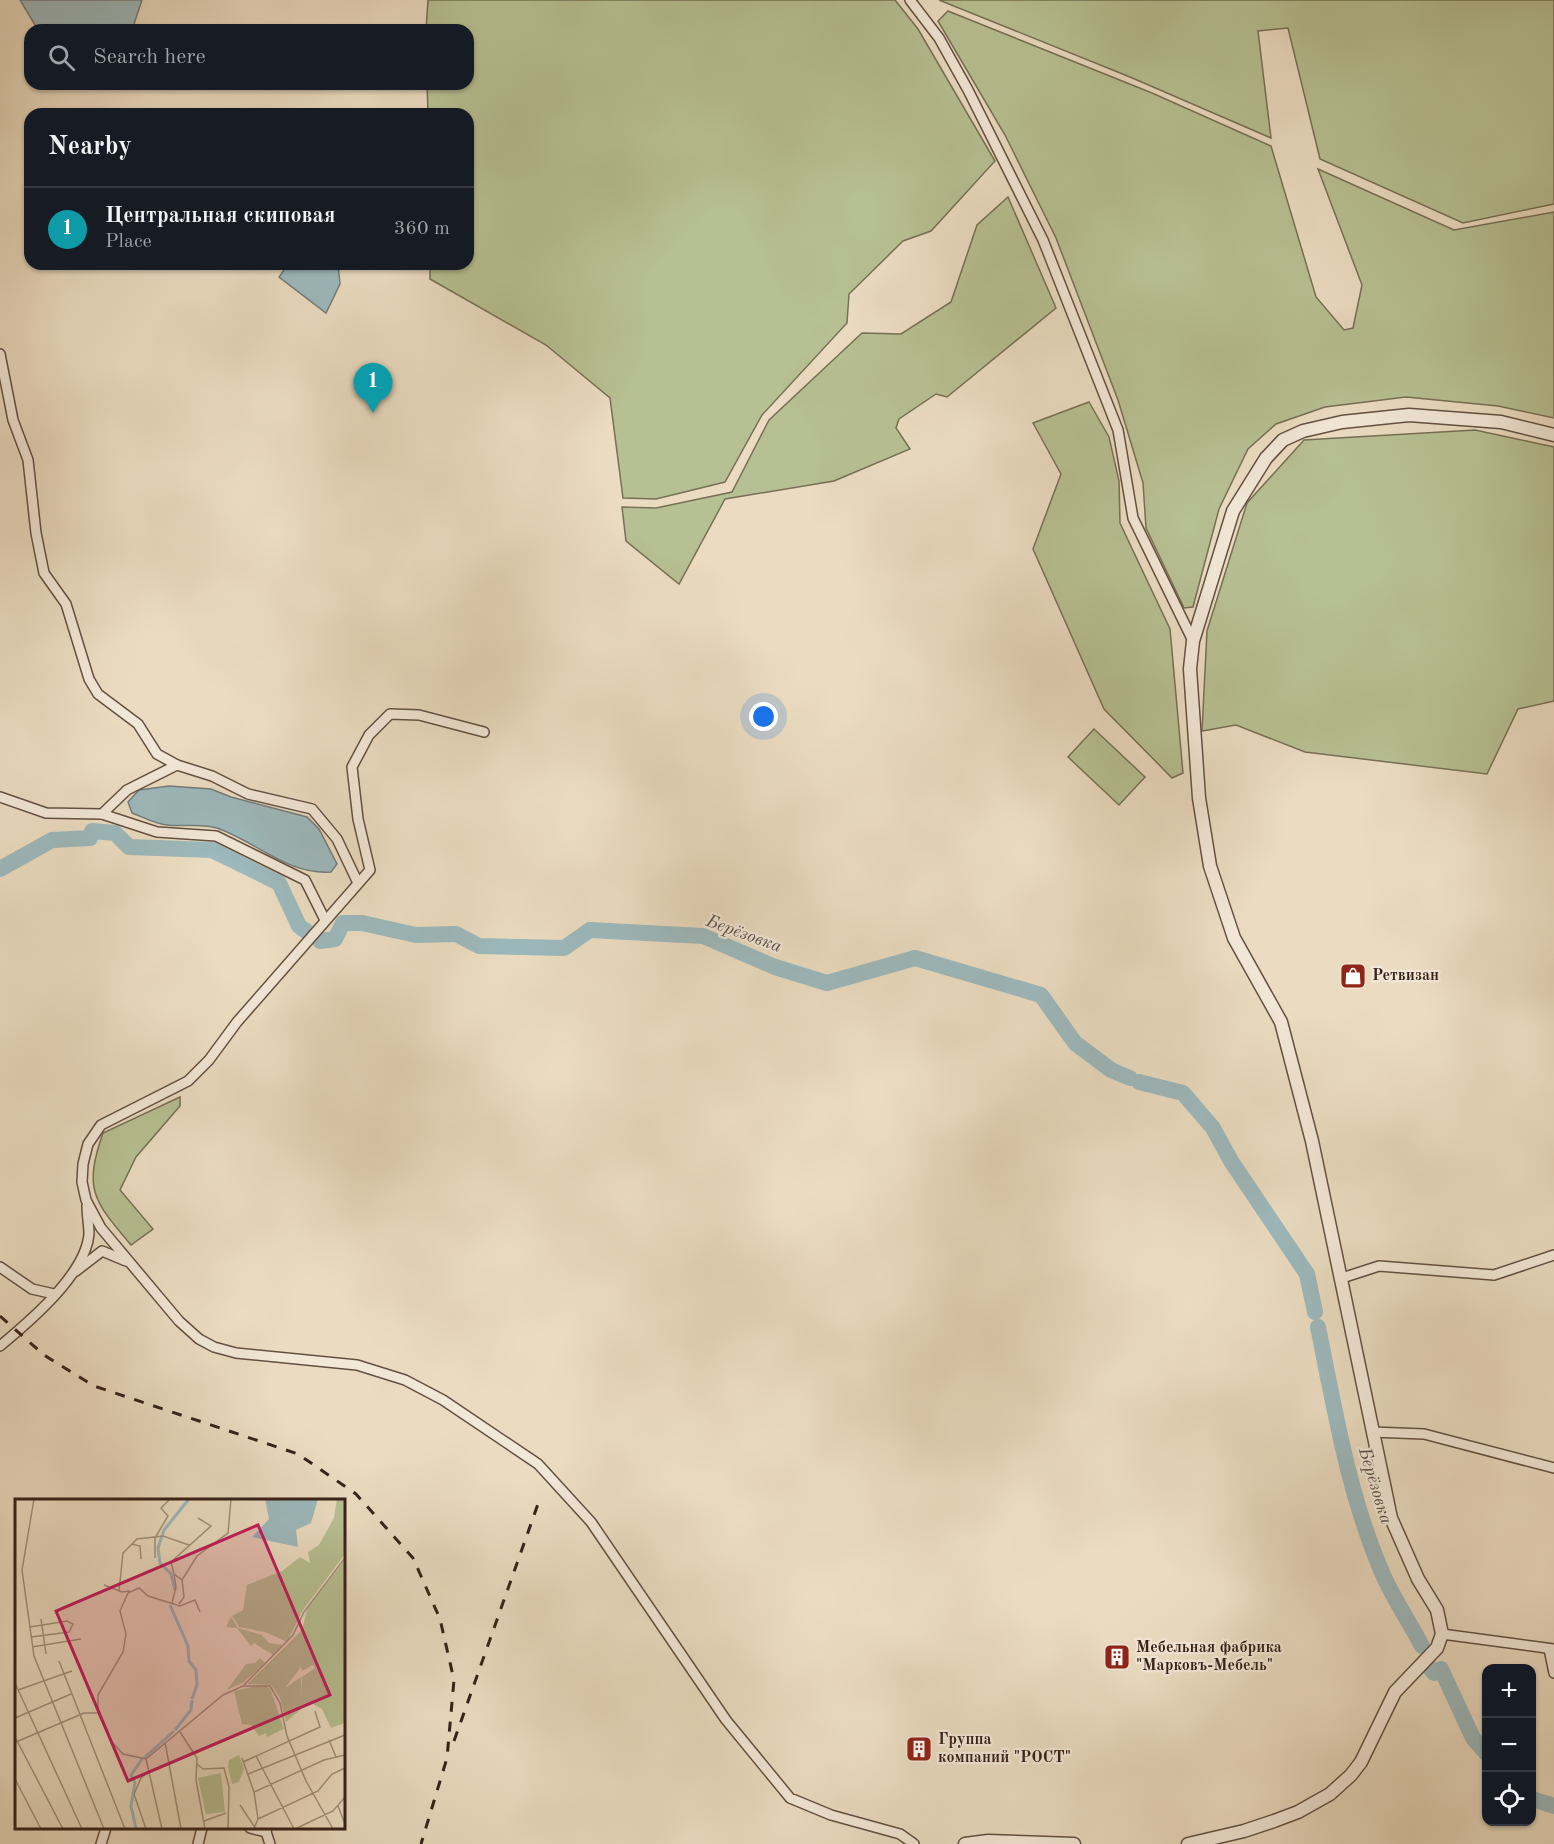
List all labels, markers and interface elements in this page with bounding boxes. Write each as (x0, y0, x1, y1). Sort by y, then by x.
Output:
search box (24, 24, 474, 90)
icon: search (45, 41, 78, 74)
text: Search here (93, 46, 206, 68)
text: Nearby (48, 134, 132, 160)
text: Центральная скиповая (105, 205, 335, 227)
text: 1 (62, 219, 73, 239)
text: 360 m (394, 219, 450, 239)
text: Place (105, 232, 152, 252)
pin: 1 (354, 364, 392, 413)
your location (749, 702, 778, 731)
water label: Берёзовка (703, 912, 785, 956)
shop icon: Ретвизан (1338, 961, 1368, 991)
place label: Ретвизан (1372, 968, 1439, 984)
water label: Берёзовка (1355, 1445, 1395, 1527)
inset map (15, 1499, 345, 1829)
place label: Мебельная фабрика "Марковъ-Мебель" (1136, 1640, 1282, 1674)
building icon: Мебельная фабрика "Марковъ-Мебель" (1102, 1642, 1132, 1672)
map controls (1482, 1664, 1536, 1826)
button: + (1482, 1664, 1536, 1718)
button: − (1482, 1718, 1536, 1772)
place label: Группа компаний "РОСТ" (938, 1732, 1071, 1766)
building icon: Группа компаний "РОСТ" (904, 1734, 934, 1764)
button: locate (1482, 1772, 1536, 1826)

